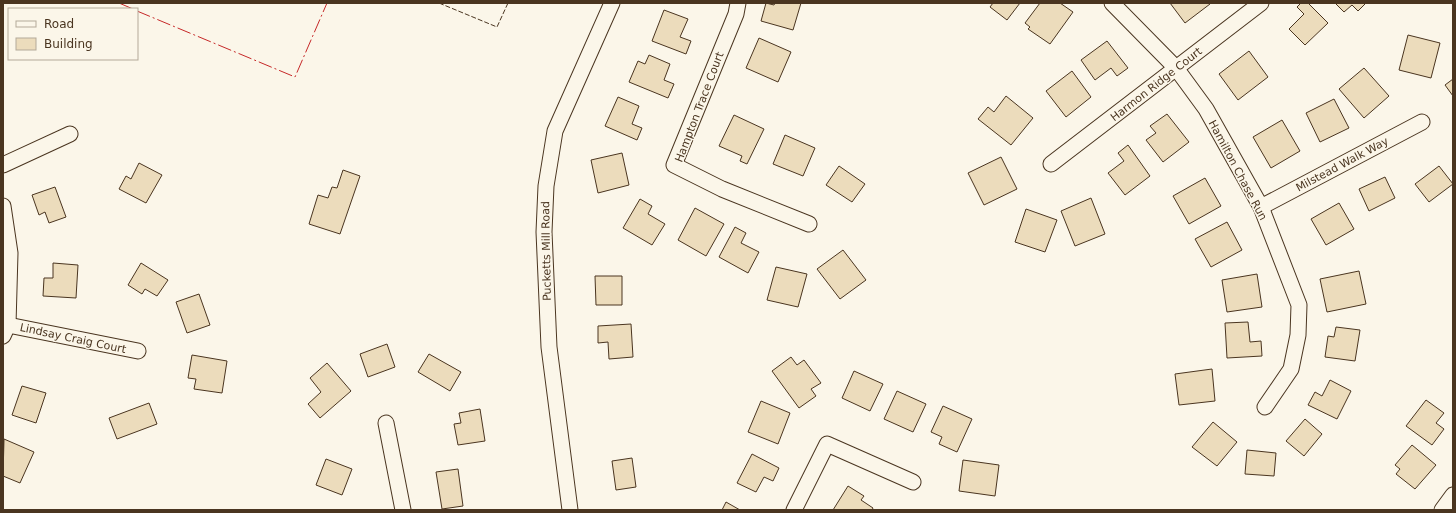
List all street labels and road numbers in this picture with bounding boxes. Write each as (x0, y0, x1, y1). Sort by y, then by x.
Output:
street label: Harmon Ridge Court (1108, 44, 1205, 124)
street label: Hampton Trace Court (672, 50, 727, 164)
street label: Hamilton Chase Run (1206, 118, 1270, 223)
street label: Milstead Walk Way (1294, 134, 1391, 194)
street label: Pucketts Mill Road (539, 201, 554, 301)
street label: Lindsay Craig Court (19, 321, 128, 356)

